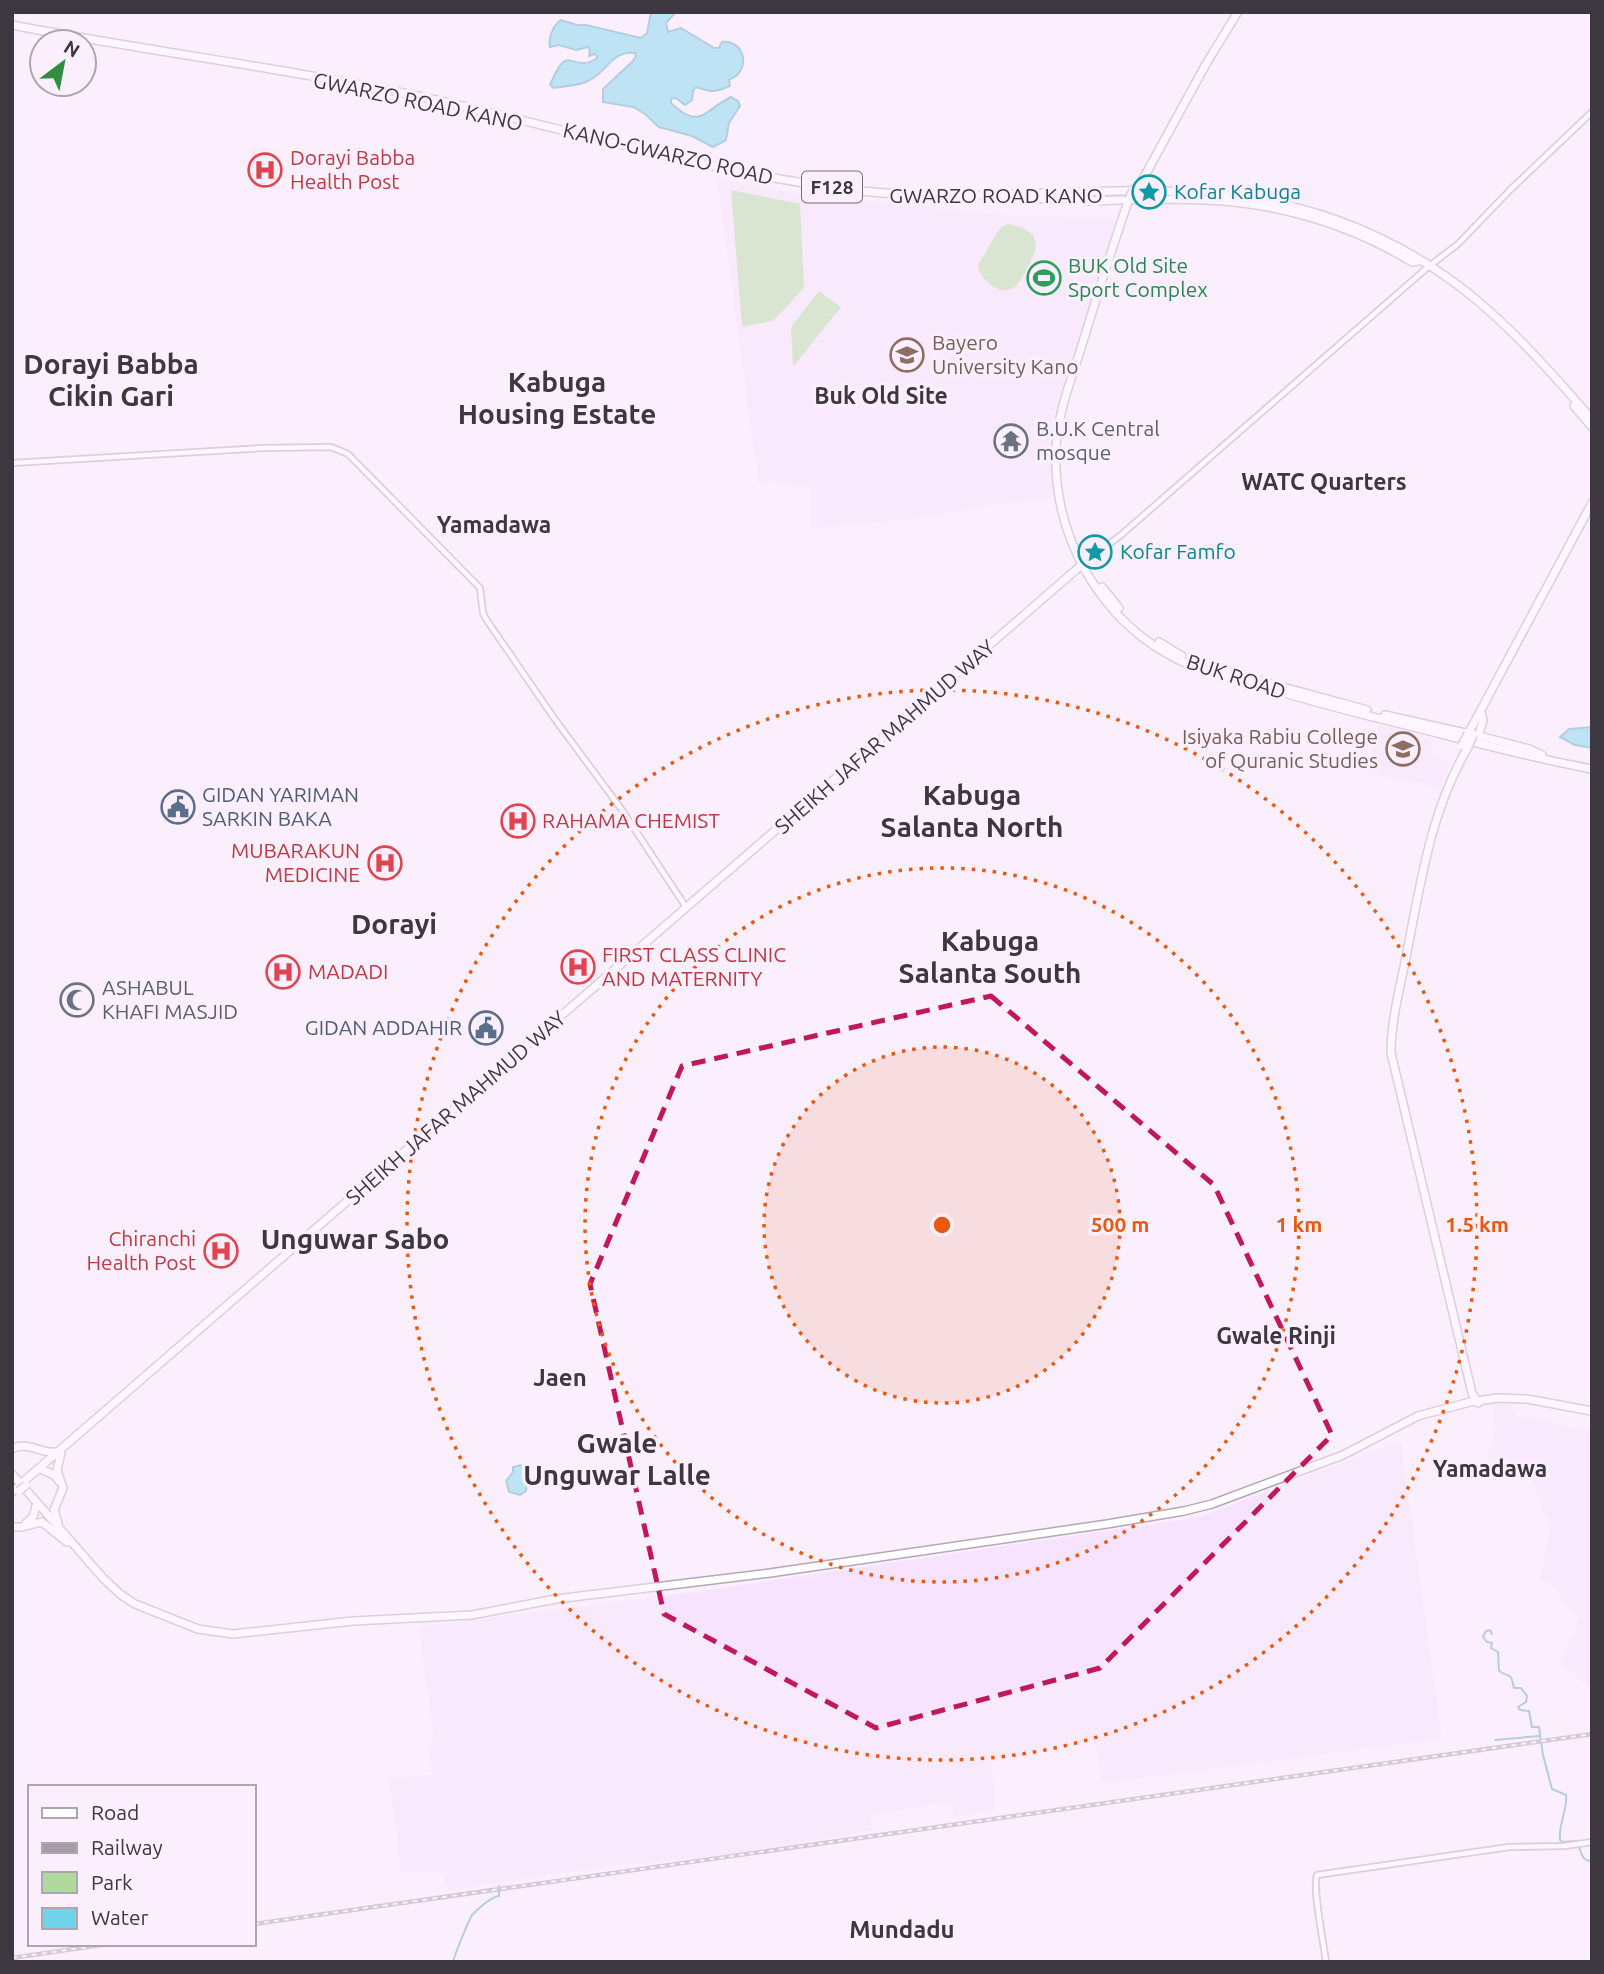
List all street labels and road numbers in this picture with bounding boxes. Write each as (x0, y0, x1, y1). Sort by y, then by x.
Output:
street label: GWARZO ROAD KANO (311, 67, 525, 135)
street label: KANO-GWARZO ROAD (561, 117, 776, 189)
road number: F128 (802, 172, 862, 202)
street label: GWARZO ROAD KANO (889, 183, 1103, 207)
street label: SHEIKH JAFAR MAHMUD WAY (770, 634, 999, 838)
street label: BUK ROAD (1184, 649, 1289, 703)
street label: SHEIKH JAFAR MAHMUD WAY (341, 1005, 570, 1209)

